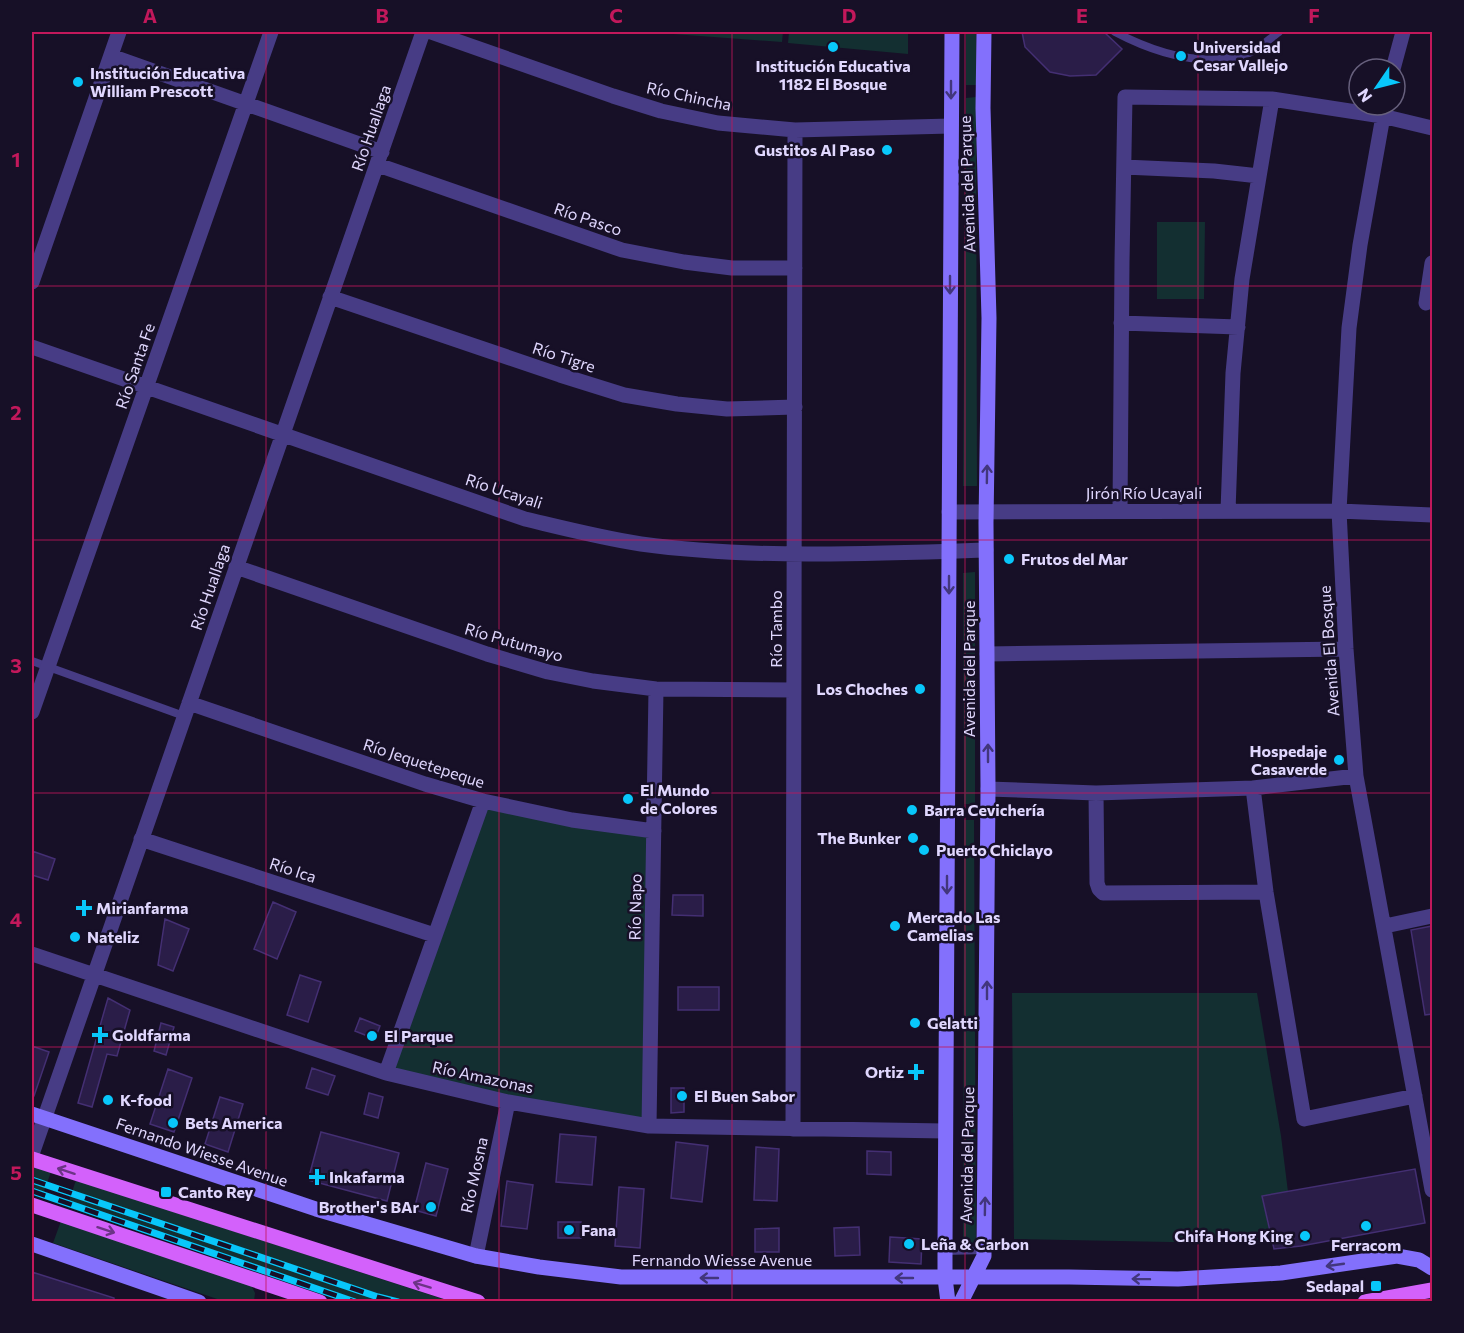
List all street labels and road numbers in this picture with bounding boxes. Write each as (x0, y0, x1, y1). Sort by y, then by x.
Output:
street label: Río Chincha (645, 77, 733, 114)
street label: Río Huallaga (347, 82, 394, 174)
street label: Avenida del Parque (955, 115, 978, 253)
street label: Río Pasco (552, 198, 625, 239)
street label: Río Santa Fe (111, 320, 158, 411)
street label: Río Tigre (530, 337, 598, 376)
street label: Río Ucayali (463, 469, 545, 512)
street label: Jirón Río Ucayali (1086, 483, 1202, 502)
street label: Río Huallaga (186, 541, 233, 633)
street label: Avenida El Bosque (1314, 585, 1343, 717)
street label: Río Tambo (766, 590, 785, 668)
street label: Avenida del Parque (959, 601, 978, 737)
street label: Río Putumayo (463, 618, 566, 665)
street label: Río Jequetepeque (361, 734, 487, 791)
street label: Río Ica (267, 853, 319, 886)
street label: Río Napo (624, 873, 645, 941)
street label: Río Amazonas (431, 1056, 536, 1097)
street label: Avenida del Parque (956, 1086, 977, 1224)
street label: Fernando Wiesse Avenue (114, 1113, 291, 1190)
street label: Río Mosna (456, 1135, 491, 1215)
street label: Fernando Wiesse Avenue (632, 1250, 812, 1269)

